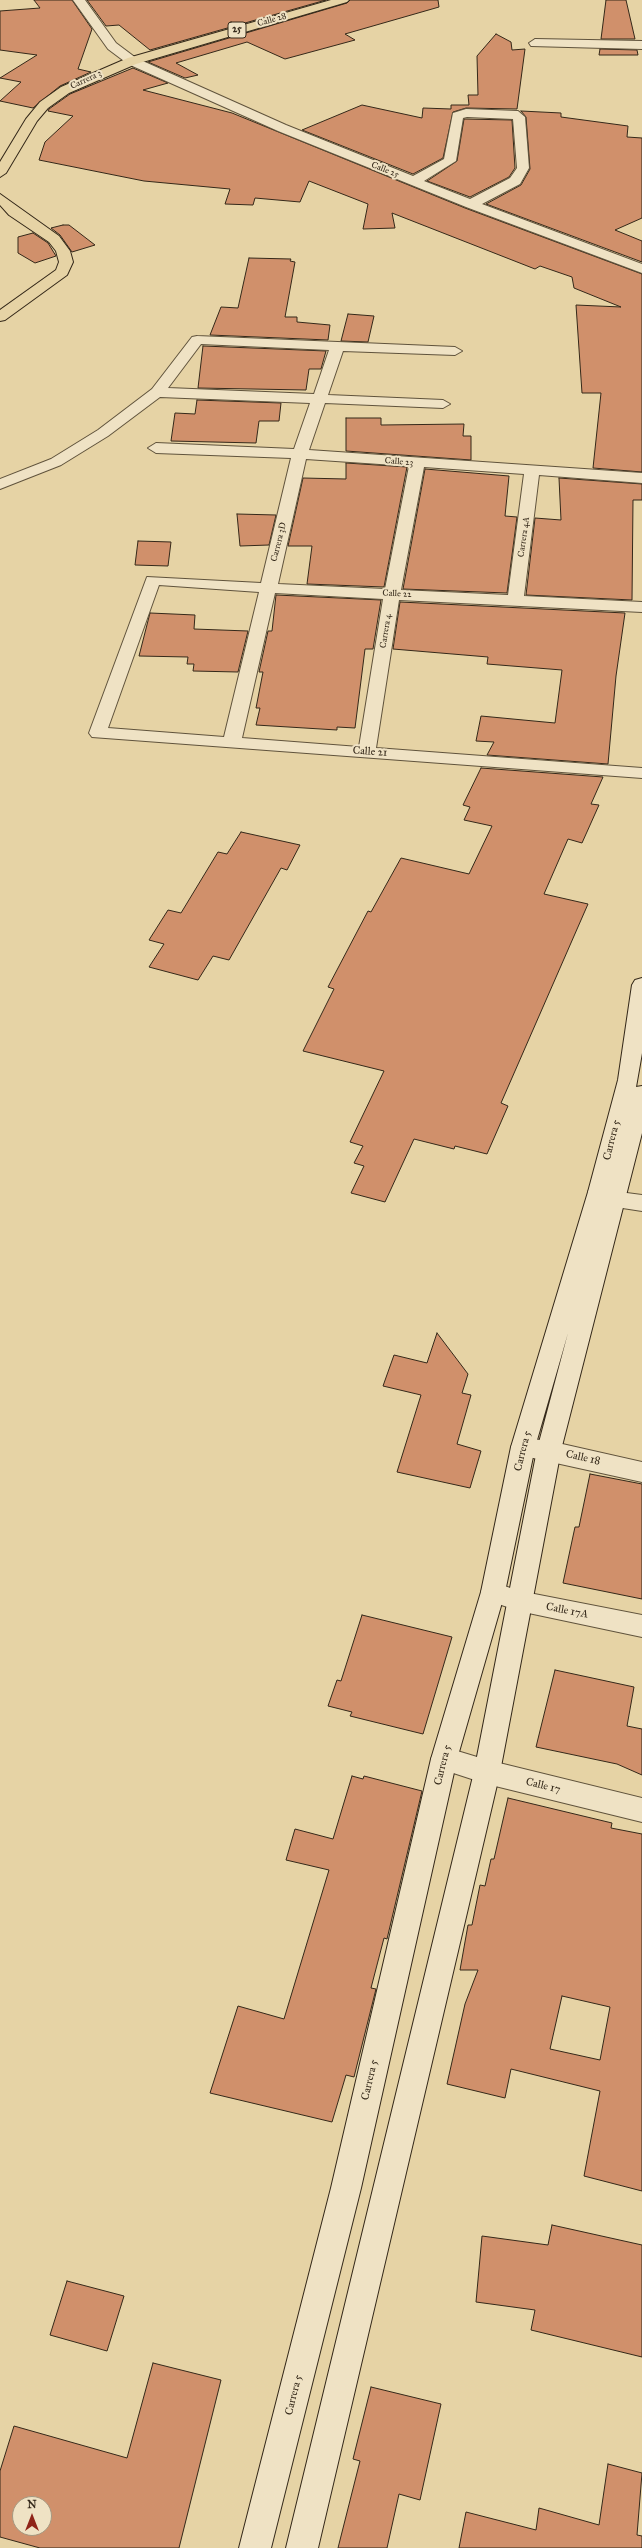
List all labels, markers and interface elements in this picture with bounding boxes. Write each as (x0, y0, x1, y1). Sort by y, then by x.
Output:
street label: Calle 28 (256, 11, 288, 29)
road number: 25 (228, 22, 246, 38)
street label: Carrera 3 (69, 68, 103, 92)
street label: Calle 25 (370, 160, 400, 180)
street label: Calle 23 (384, 455, 414, 469)
street label: Carrera 4A (516, 516, 532, 558)
street label: Carrera 3D (269, 521, 289, 563)
street label: Calle 22 (382, 588, 412, 600)
street label: Carrera 4 (378, 613, 394, 649)
street label: Calle 21 (352, 744, 388, 760)
street label: Carrera 5 (601, 1118, 623, 1162)
street label: Carrera 5 (512, 1429, 534, 1473)
street label: Calle 18 (564, 1448, 602, 1468)
street label: Calle 17A (545, 1600, 589, 1622)
street label: Carrera 5 (432, 1743, 454, 1787)
street label: Calle 17 (524, 1775, 562, 1797)
street label: Carrera 5 (359, 2058, 381, 2102)
street label: Carrera 5 (283, 2373, 305, 2417)
north arrow (12, 2496, 52, 2536)
text: N (27, 2498, 37, 2511)

